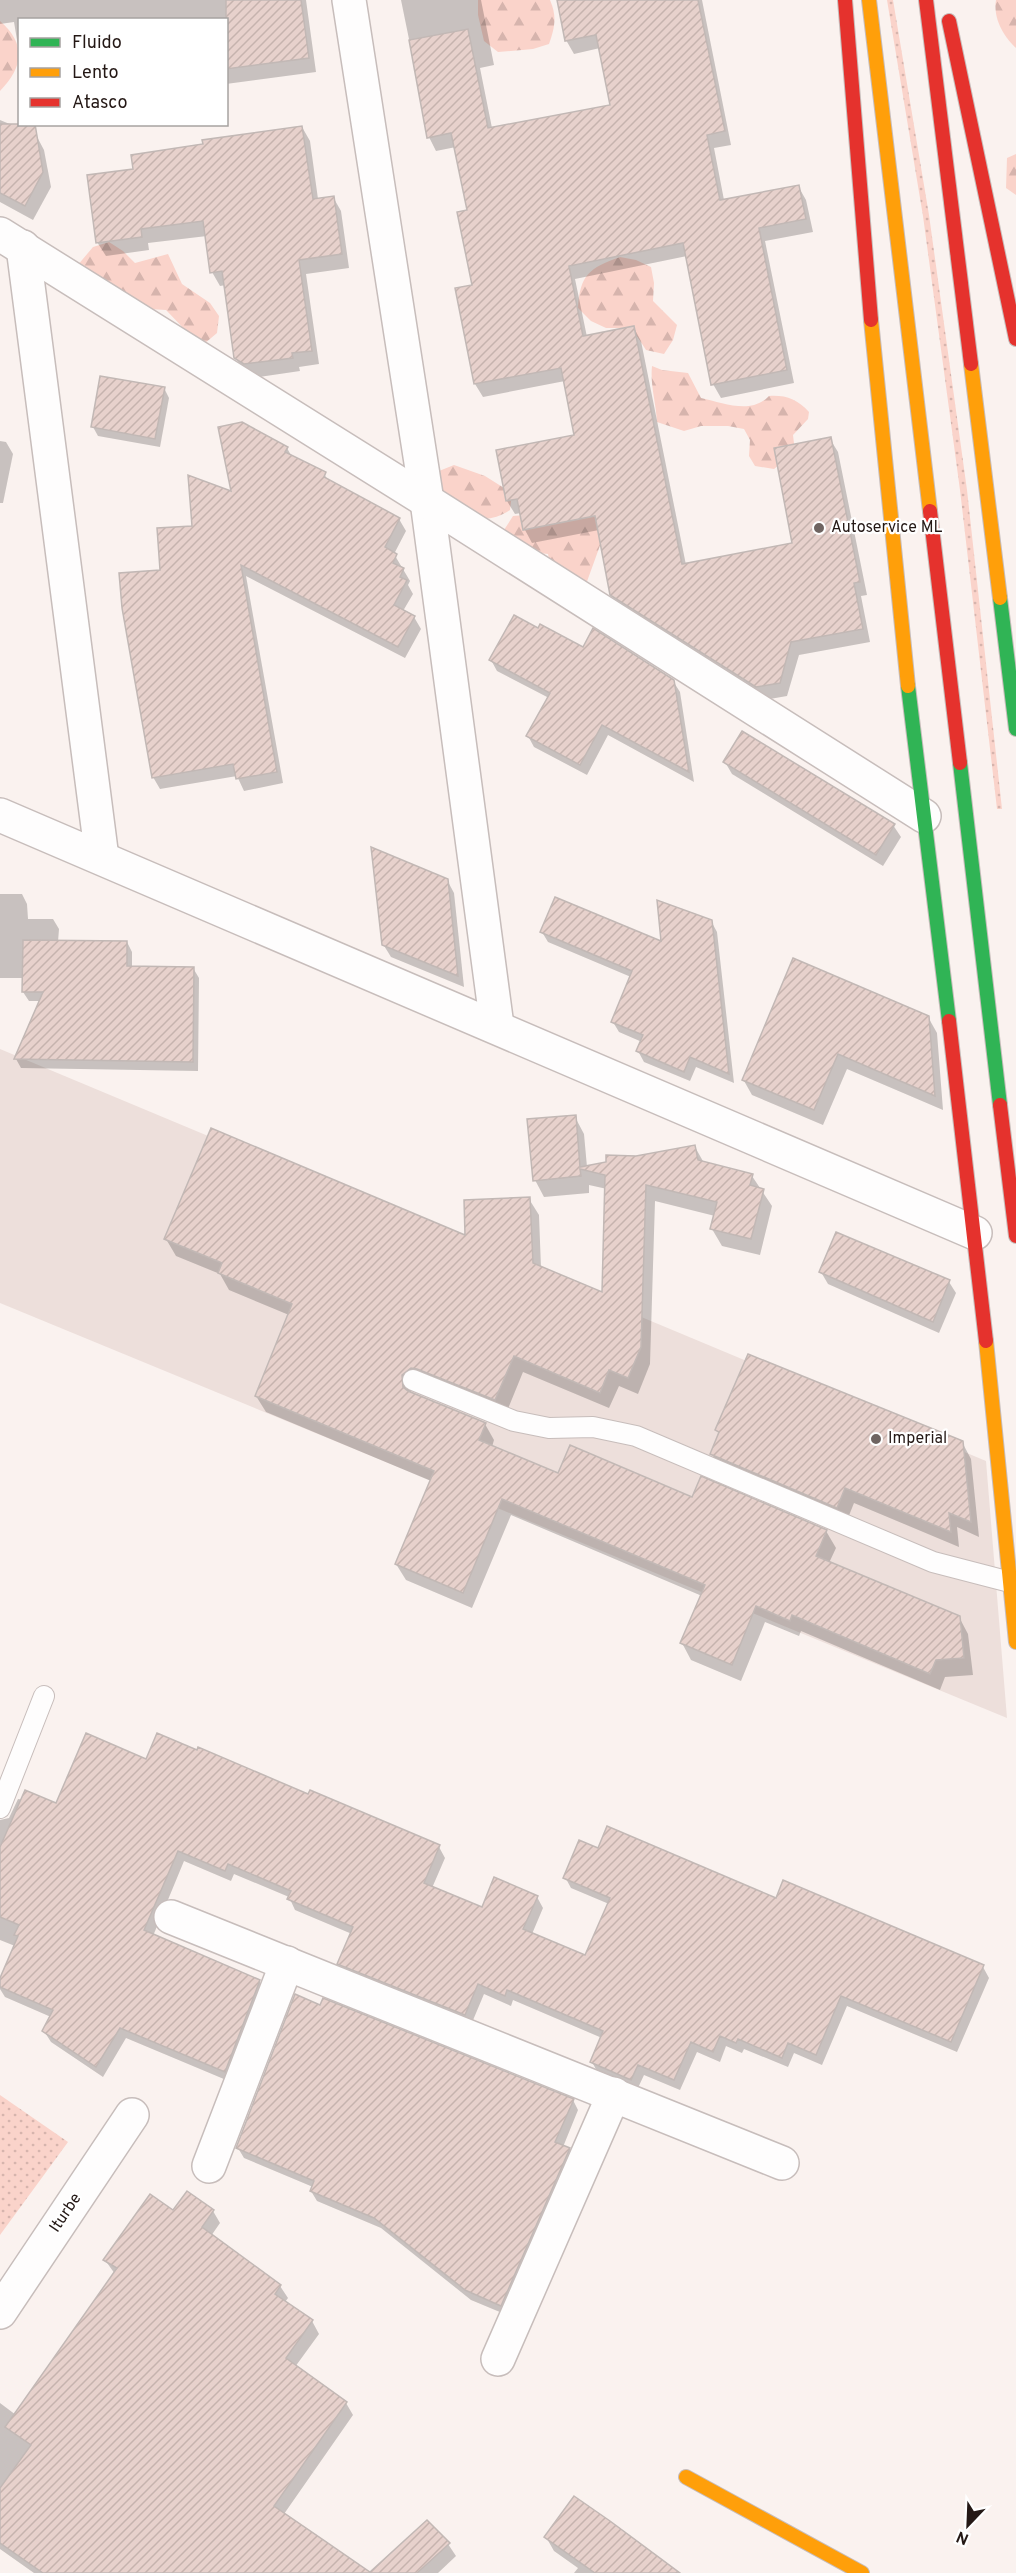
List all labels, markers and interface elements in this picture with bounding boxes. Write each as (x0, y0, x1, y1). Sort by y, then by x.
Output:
legend (18, 18, 228, 126)
text: Fluido (72, 32, 122, 55)
text: Lento (72, 62, 118, 85)
text: Atasco (72, 92, 128, 115)
place label: Autoservice ML (831, 518, 942, 538)
marker: Autoservice ML (812, 521, 826, 535)
place label: Imperial (888, 1429, 947, 1449)
marker: Imperial (869, 1432, 883, 1446)
street label: Iturbe (46, 2189, 86, 2237)
north arrow (938, 2495, 998, 2555)
text: N (954, 2526, 972, 2548)

